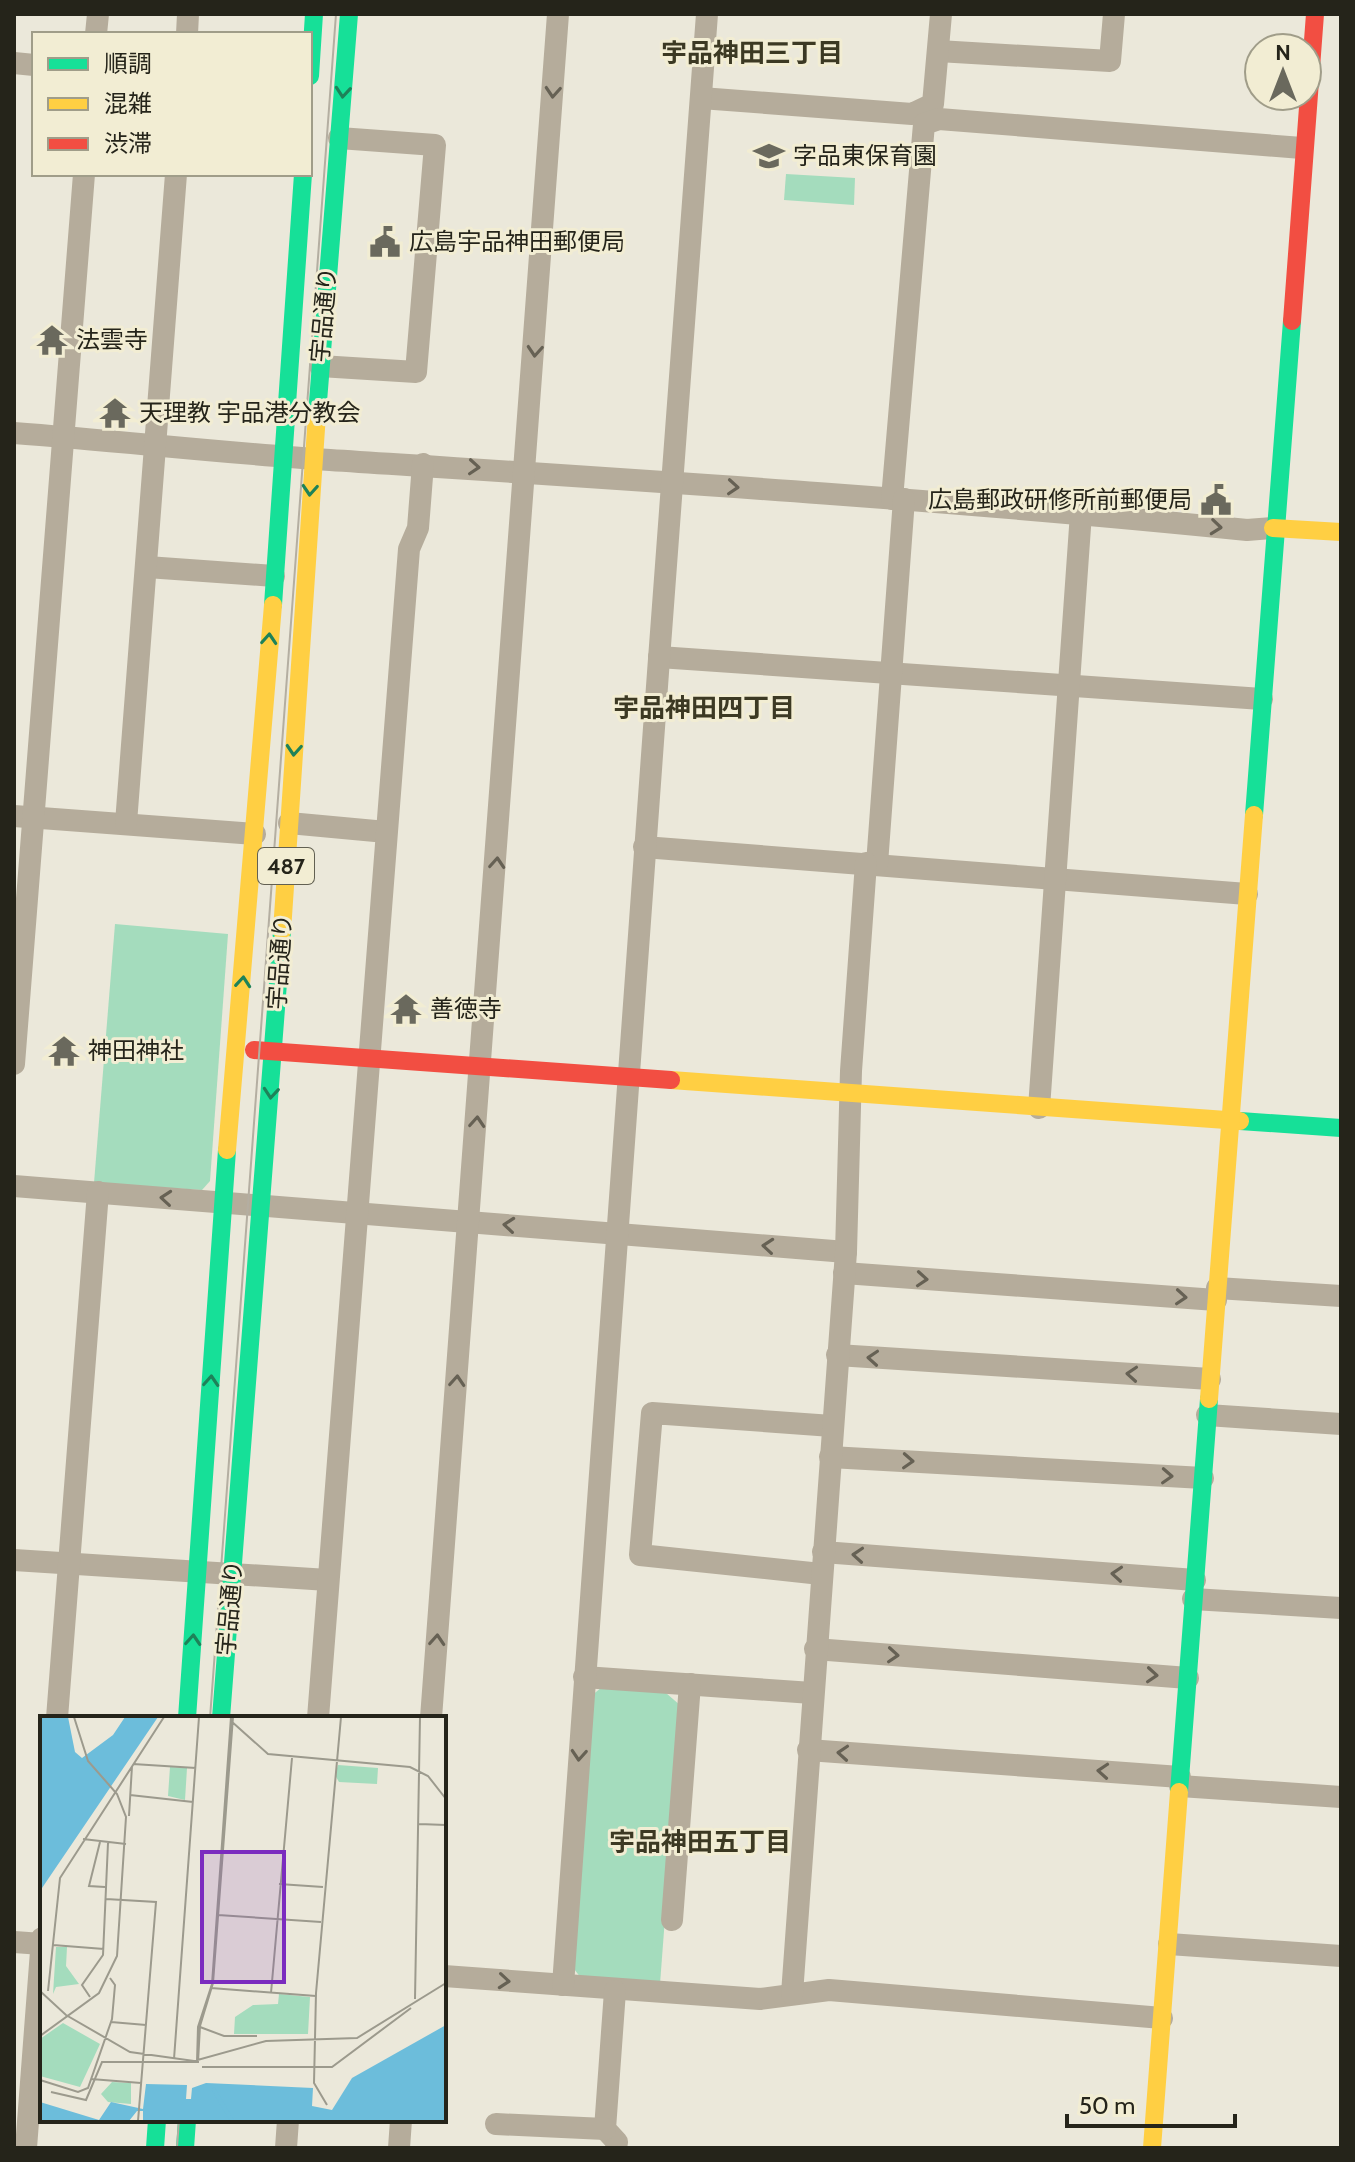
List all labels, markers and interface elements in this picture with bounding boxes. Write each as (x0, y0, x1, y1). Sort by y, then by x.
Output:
legend (32, 32, 312, 176)
north arrow (1243, 32, 1323, 112)
district label: 宇品神田三丁目 (661, 37, 843, 69)
text: N (1275, 39, 1291, 66)
text: 順調 (104, 49, 152, 78)
one-way arrow (335, 86, 352, 99)
one-way arrow (545, 86, 562, 99)
text: 混雑 (104, 89, 152, 118)
text: 渋滞 (104, 129, 152, 158)
school or university icon: 字品東保育園 (752, 139, 786, 173)
place label: 字品東保育園 (793, 141, 937, 170)
public building icon: 広島宇品神田郵便局 (368, 225, 402, 259)
place label: 広島宇品神田郵便局 (409, 227, 625, 256)
street label: 宇品通り (305, 266, 342, 364)
temple icon: 法雲寺 (35, 323, 69, 357)
place label: 法雲寺 (76, 325, 148, 354)
one-way arrow (527, 345, 544, 358)
temple icon: 天理教 宇品港分教会 (98, 396, 132, 430)
place label: 天理教 宇品港分教会 (139, 398, 360, 427)
one-way arrow (468, 458, 481, 475)
one-way arrow (727, 478, 740, 495)
public building icon: 広島郵政研修所前郵便局 (1199, 483, 1233, 517)
one-way arrow (302, 484, 319, 497)
place label: 広島郵政研修所前郵便局 (928, 485, 1192, 514)
one-way arrow (1210, 518, 1223, 535)
one-way arrow (260, 632, 277, 645)
district label: 宇品神田四丁目 (613, 692, 795, 724)
one-way arrow (286, 744, 303, 757)
road number: 487 (258, 848, 314, 884)
one-way arrow (488, 856, 505, 869)
street label: 宇品通り (262, 913, 297, 1011)
one-way arrow (234, 975, 251, 988)
temple icon: 善徳寺 (389, 992, 423, 1026)
place label: 善徳寺 (430, 994, 502, 1023)
temple icon: 神田神社 (47, 1034, 81, 1068)
place label: 神田神社 (88, 1036, 184, 1065)
one-way arrow (263, 1087, 280, 1100)
one-way arrow (468, 1115, 485, 1128)
one-way arrow (159, 1190, 172, 1207)
one-way arrow (502, 1217, 515, 1234)
one-way arrow (761, 1238, 774, 1255)
one-way arrow (915, 1270, 928, 1287)
one-way arrow (1175, 1288, 1188, 1305)
one-way arrow (866, 1349, 879, 1366)
one-way arrow (1125, 1366, 1138, 1383)
one-way arrow (202, 1374, 219, 1387)
one-way arrow (448, 1374, 465, 1387)
one-way arrow (902, 1452, 915, 1469)
one-way arrow (1161, 1467, 1174, 1484)
one-way arrow (851, 1547, 864, 1564)
street label: 宇品通り (211, 1559, 248, 1657)
one-way arrow (1110, 1566, 1123, 1583)
one-way arrow (184, 1633, 201, 1646)
one-way arrow (428, 1633, 445, 1646)
one-way arrow (887, 1646, 900, 1663)
one-way arrow (1146, 1666, 1159, 1683)
inset map (40, 1716, 446, 2122)
one-way arrow (836, 1745, 849, 1762)
one-way arrow (570, 1749, 587, 1762)
one-way arrow (1096, 1763, 1109, 1780)
district label: 宇品神田五丁目 (609, 1826, 791, 1858)
one-way arrow (498, 1972, 511, 1989)
scale bar (1067, 2078, 1235, 2128)
text: 50 m (1079, 2091, 1135, 2120)

